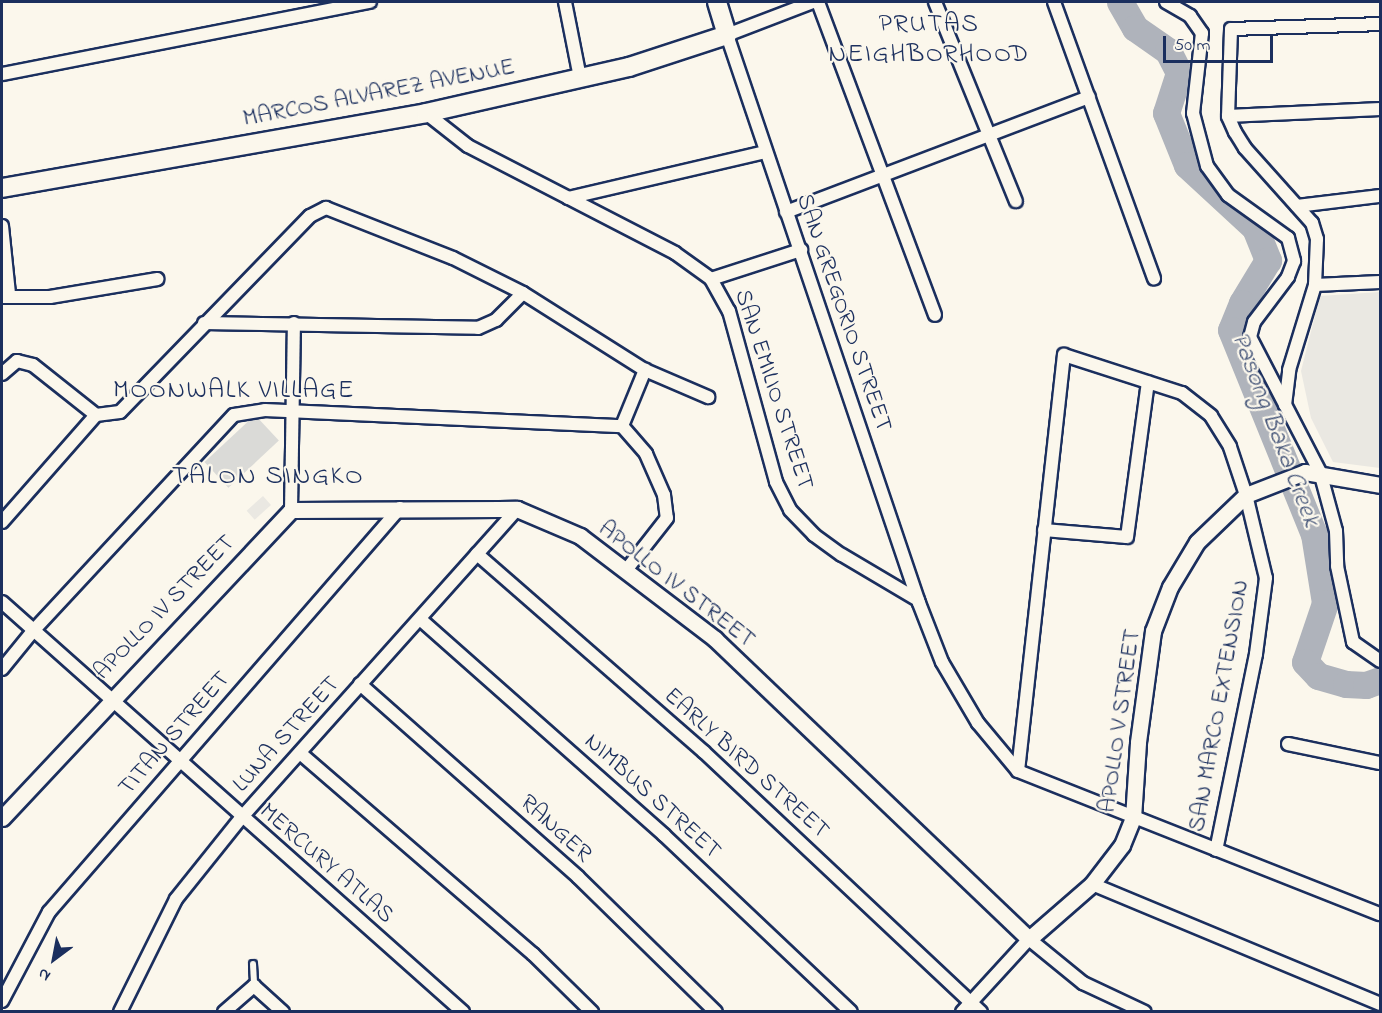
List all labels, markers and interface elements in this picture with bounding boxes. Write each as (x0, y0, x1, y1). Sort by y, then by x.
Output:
district label: PRUTAS NEIGHBORHOOD (829, 10, 1029, 71)
scale bar (1166, 24, 1276, 62)
text: 50 m (1174, 33, 1211, 59)
street label: MARCOS ALVAREZ AVENUE (241, 54, 517, 134)
street label: SAN GREGORIO STREET (789, 190, 897, 436)
street label: SAN EMILIO STREET (727, 286, 819, 494)
water label: Pasong Baka Creek (1223, 328, 1325, 532)
district label: MOONWALK VILLAGE (113, 376, 355, 408)
district label: TALON SINGKO (172, 461, 364, 493)
street label: APOLLO IV STREET (592, 515, 760, 655)
street label: APOLLO IV STREET (88, 529, 242, 687)
street label: SAN MARCO EXTENSION (1184, 578, 1256, 834)
street label: APOLLO V STREET (1094, 627, 1148, 815)
street label: TITAN STREET (113, 666, 237, 802)
street label: LUNA STREET (227, 671, 347, 799)
street label: EARLY BIRD STREET (657, 682, 835, 846)
street label: NIMBUS STREET (578, 728, 726, 866)
street label: RANGER (513, 789, 597, 869)
street label: MERCURY ATLAS (253, 798, 399, 930)
north arrow (24, 929, 84, 989)
text: N (34, 961, 55, 987)

